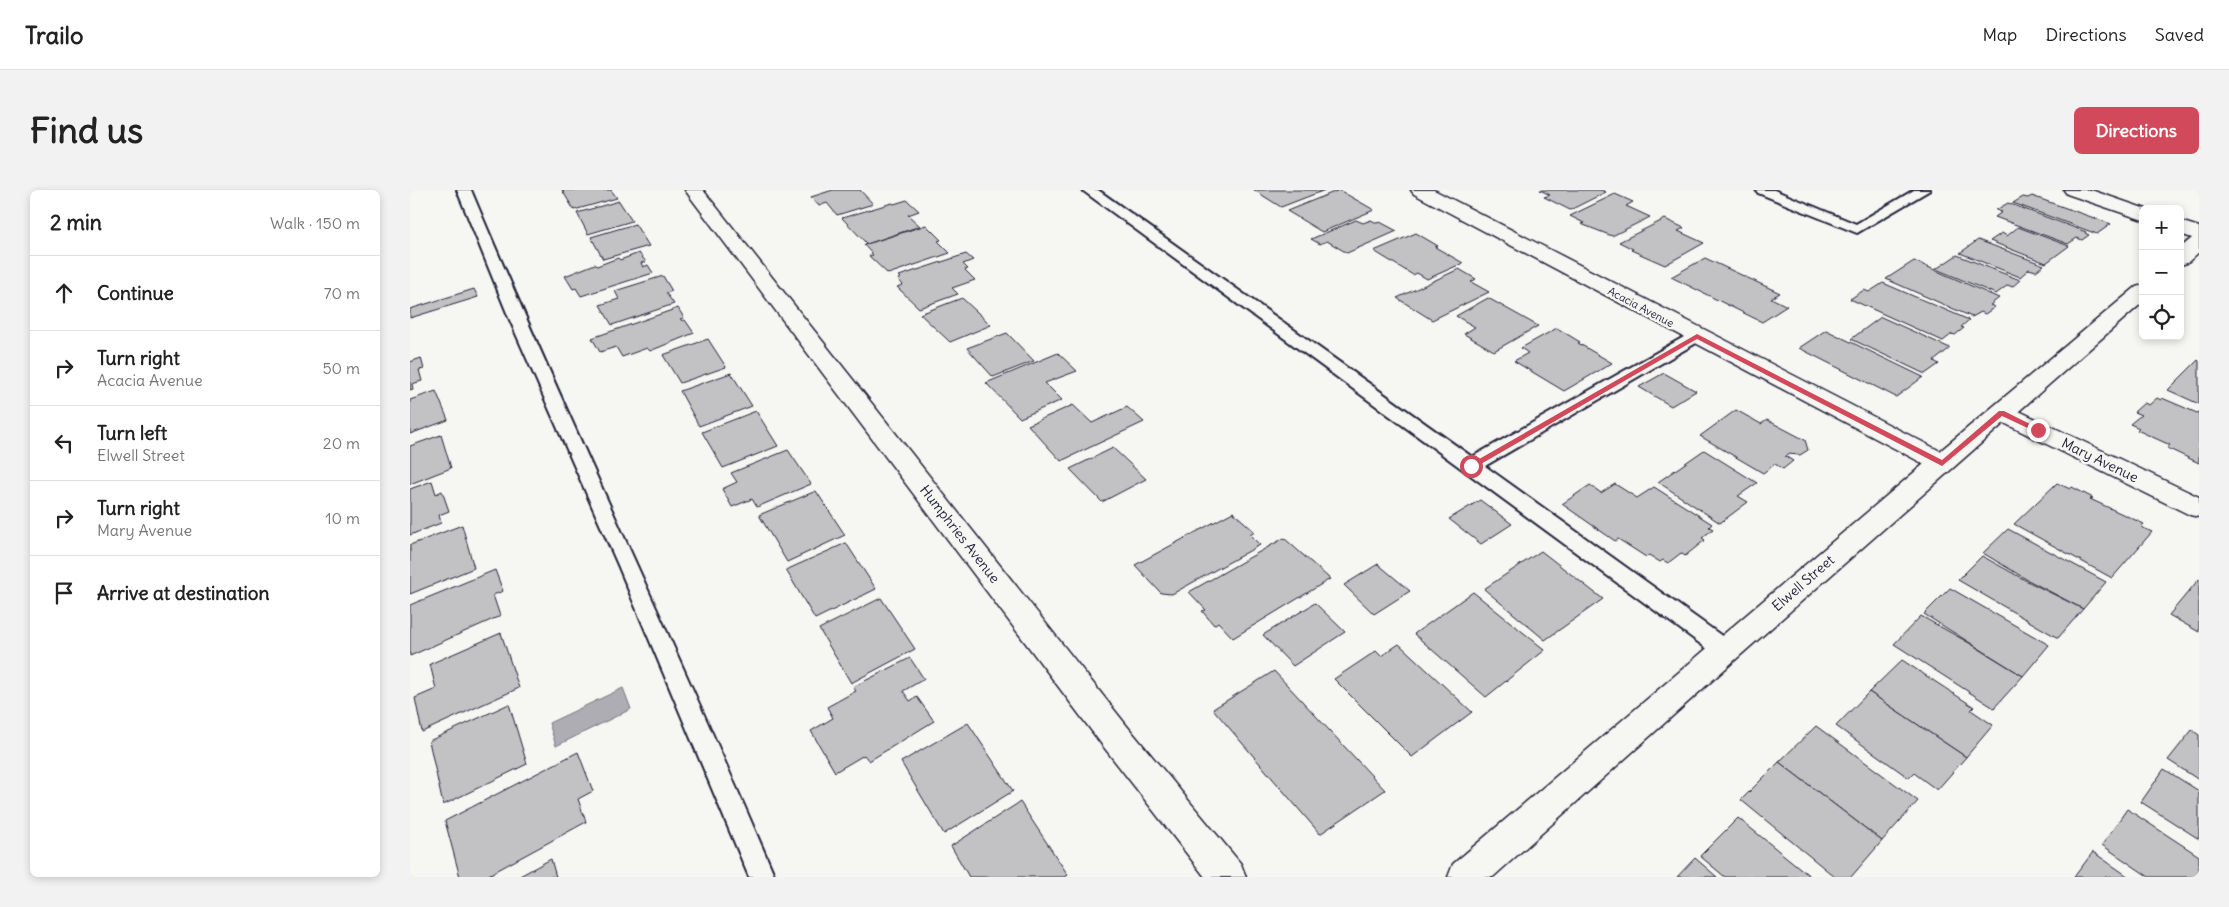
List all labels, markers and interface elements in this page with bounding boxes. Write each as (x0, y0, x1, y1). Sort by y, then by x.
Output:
text: Trailo (25, 20, 83, 50)
text: Map (1982, 23, 2017, 46)
text: Directions (2045, 23, 2127, 46)
text: Saved (2155, 23, 2204, 46)
button: Directions (2074, 107, 2199, 154)
text: Find us (30, 108, 143, 152)
map controls (2139, 205, 2184, 340)
button: + (2139, 205, 2184, 250)
text: 2 min (50, 209, 102, 236)
text: Walk · 150 m (270, 213, 360, 233)
button: − (2139, 250, 2184, 295)
icon: ahead (50, 279, 78, 307)
text: Continue (97, 281, 174, 305)
text: 70 m (324, 283, 360, 303)
street label: Acacia Avenue (1606, 284, 1676, 330)
button: locate (2139, 295, 2184, 340)
text: Turn right (97, 346, 180, 370)
icon: right (50, 354, 78, 382)
text: 50 m (322, 358, 360, 378)
text: Acacia Avenue (97, 370, 203, 390)
route end (2027, 419, 2050, 442)
text: Turn left (97, 421, 167, 445)
icon: left (50, 429, 78, 457)
text: 20 m (323, 433, 360, 453)
street label: Mary Avenue (2059, 434, 2141, 486)
text: Elwell Street (97, 445, 185, 465)
route start (1460, 455, 1483, 478)
street label: Humphries Avenue (916, 481, 1004, 587)
text: Turn right (97, 496, 180, 520)
icon: right (50, 504, 78, 532)
text: 10 m (325, 508, 360, 528)
text: Mary Avenue (97, 520, 192, 540)
street label: Elwell Street (1768, 551, 1838, 615)
icon: arrive (50, 579, 78, 607)
text: Arrive at destination (97, 581, 270, 605)

